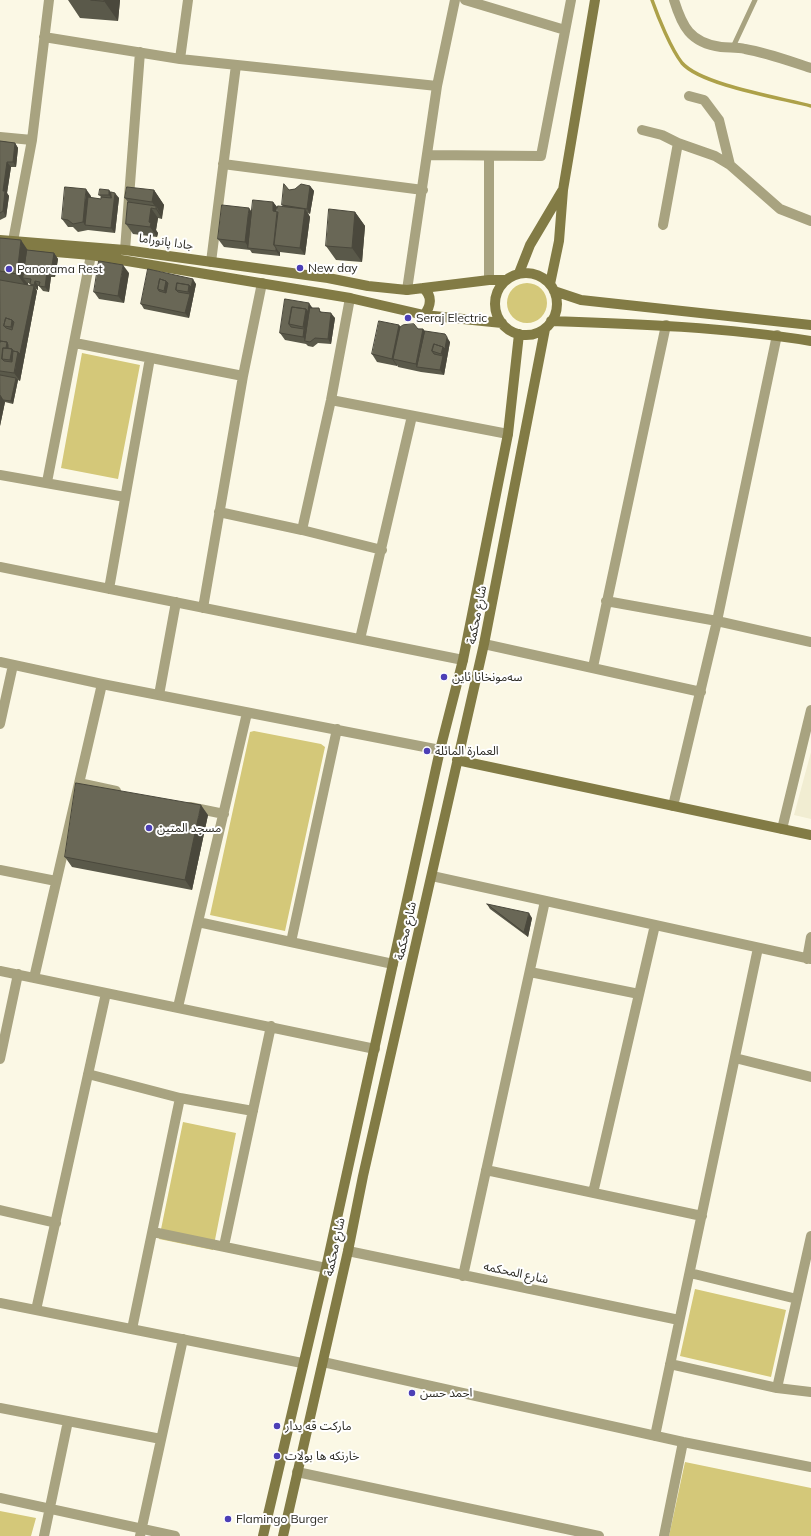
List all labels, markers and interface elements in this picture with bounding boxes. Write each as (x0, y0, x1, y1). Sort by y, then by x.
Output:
street label: جادا پانوراما (138, 231, 194, 253)
place label: New day (308, 261, 358, 275)
place label: Panorama Rest (17, 262, 103, 276)
marker: New day (295, 263, 305, 273)
marker: Panorama Rest (4, 264, 14, 274)
place label: Seraj Electric (416, 311, 487, 325)
marker: Seraj Electric (403, 313, 413, 323)
street label: شارع محكمة (464, 585, 490, 645)
place label: سەمونخانا ئاین (452, 670, 522, 684)
marker: سەمونخانا ئاین (439, 672, 449, 682)
place label: العمارة المائلة (435, 744, 499, 758)
marker: العمارة المائلة (422, 746, 432, 756)
place label: مسجد المتين (157, 821, 221, 835)
marker: مسجد المتين (144, 823, 154, 833)
street label: شارع محكمة (392, 900, 420, 962)
street label: شارع محكمة (322, 1216, 348, 1278)
street label: شارع المحكمه (482, 1259, 550, 1287)
place label: احمد حسن (420, 1386, 472, 1400)
marker: احمد حسن (407, 1388, 417, 1398)
place label: ماركت قه يدار (285, 1419, 351, 1433)
marker: ماركت قه يدار (272, 1421, 282, 1431)
place label: خارنكه ها بولات (285, 1449, 359, 1463)
marker: خارنكه ها بولات (272, 1451, 282, 1461)
place label: Flamingo Burger (236, 1512, 328, 1526)
marker: Flamingo Burger (223, 1514, 233, 1524)

